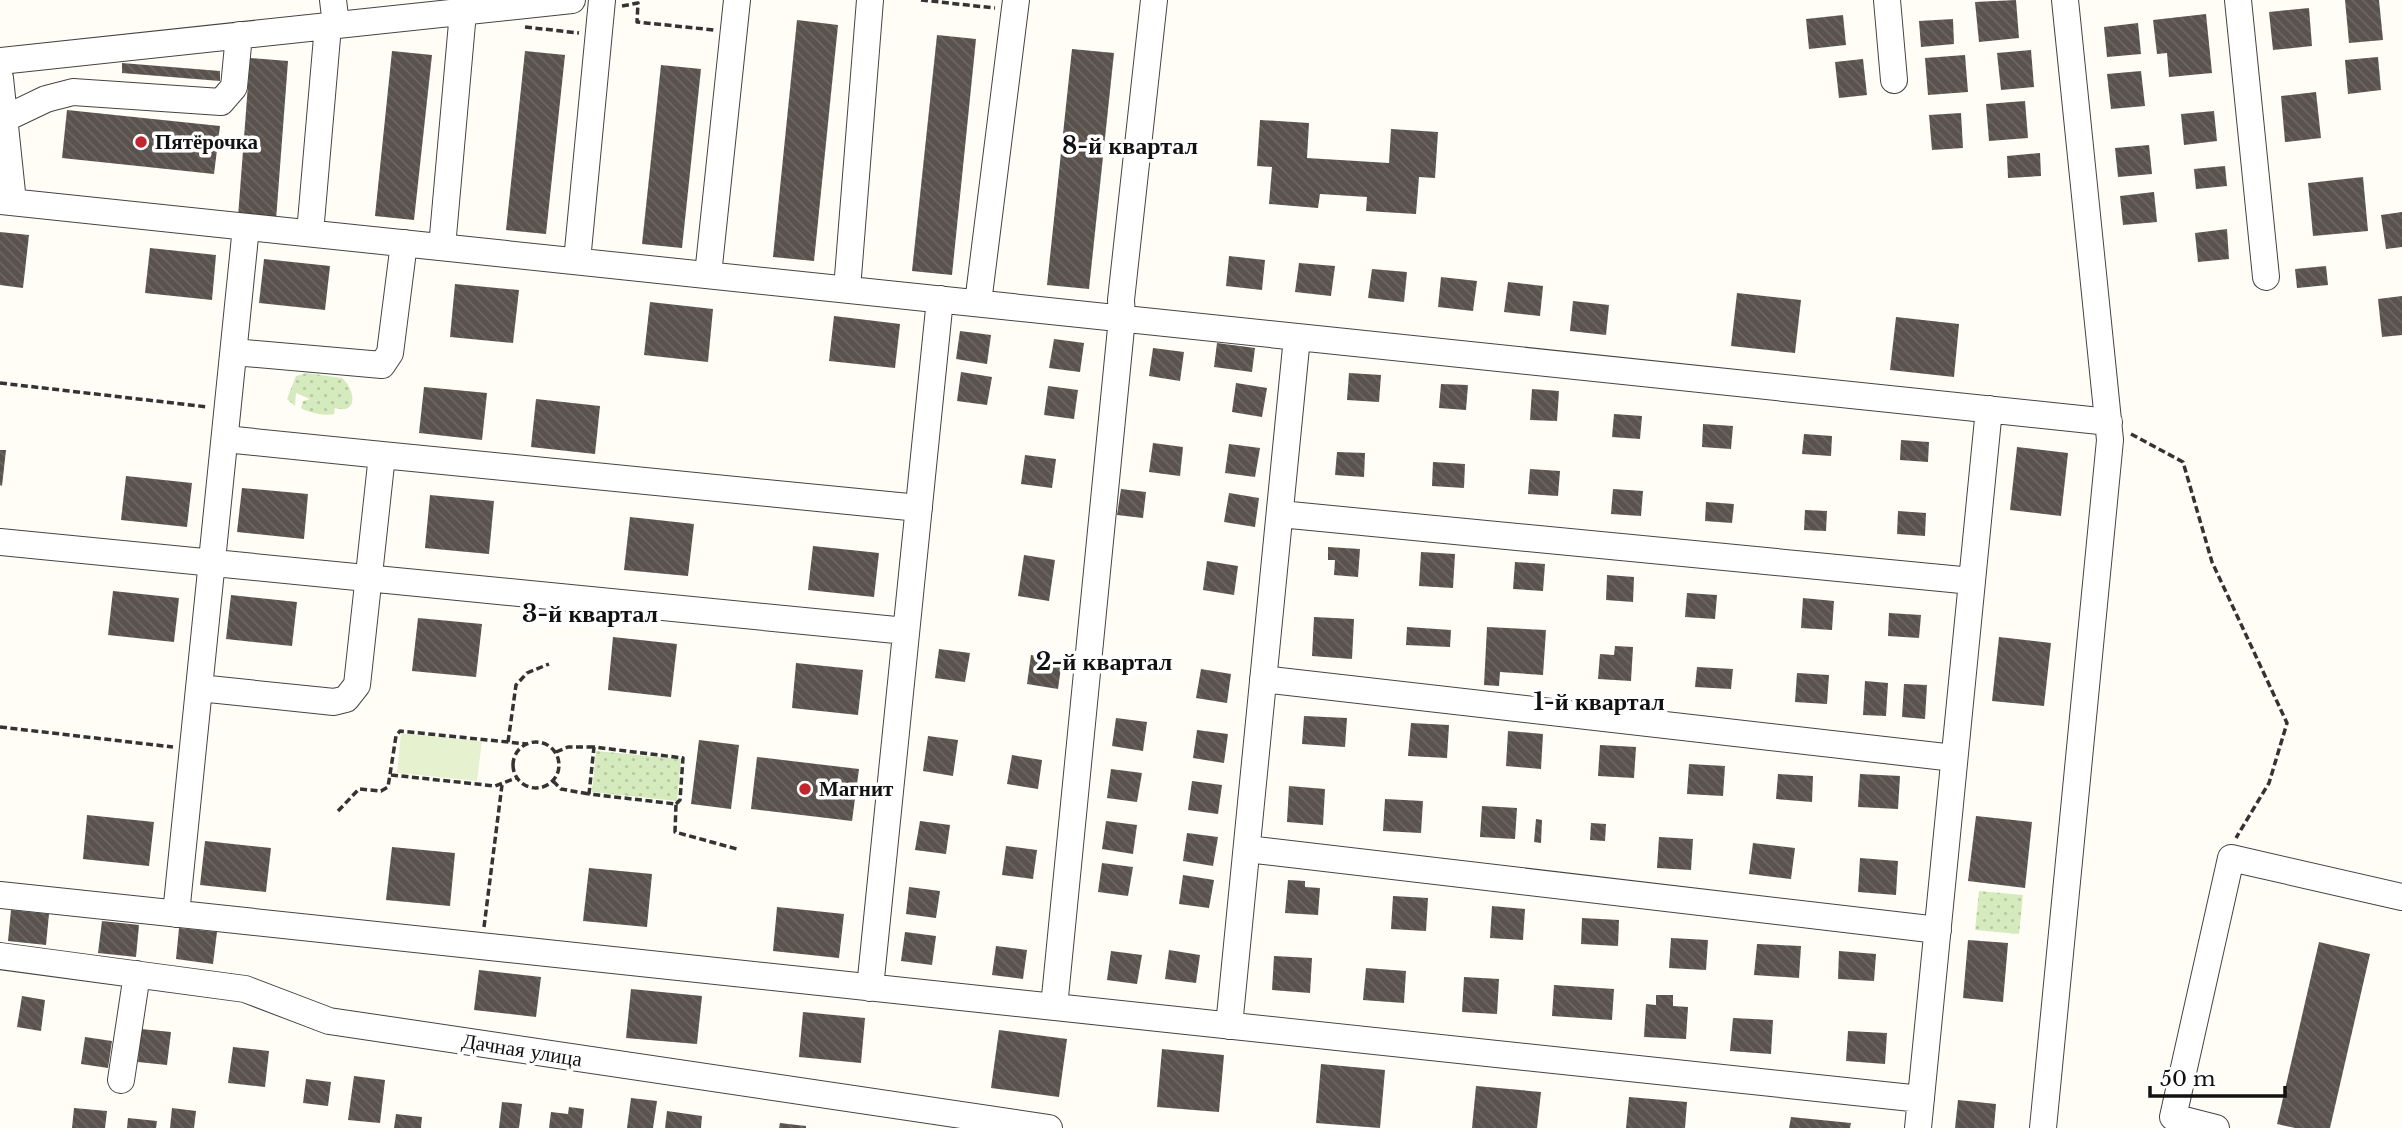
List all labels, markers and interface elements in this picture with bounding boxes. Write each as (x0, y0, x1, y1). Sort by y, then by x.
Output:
place label: Пятёрочка (155, 129, 259, 155)
district label: 8-й квартал (1062, 131, 1198, 160)
marker: Пятёрочка (133, 134, 149, 150)
district label: 3-й квартал (522, 599, 658, 628)
district label: 2-й квартал (1036, 647, 1172, 676)
district label: 1-й квартал (1533, 687, 1665, 716)
place label: Магнит (819, 776, 894, 802)
marker: Магнит (797, 781, 813, 797)
street label: Дачная улица (460, 1028, 585, 1072)
scale bar (2150, 1054, 2285, 1098)
text: 50 m (2160, 1066, 2216, 1092)

